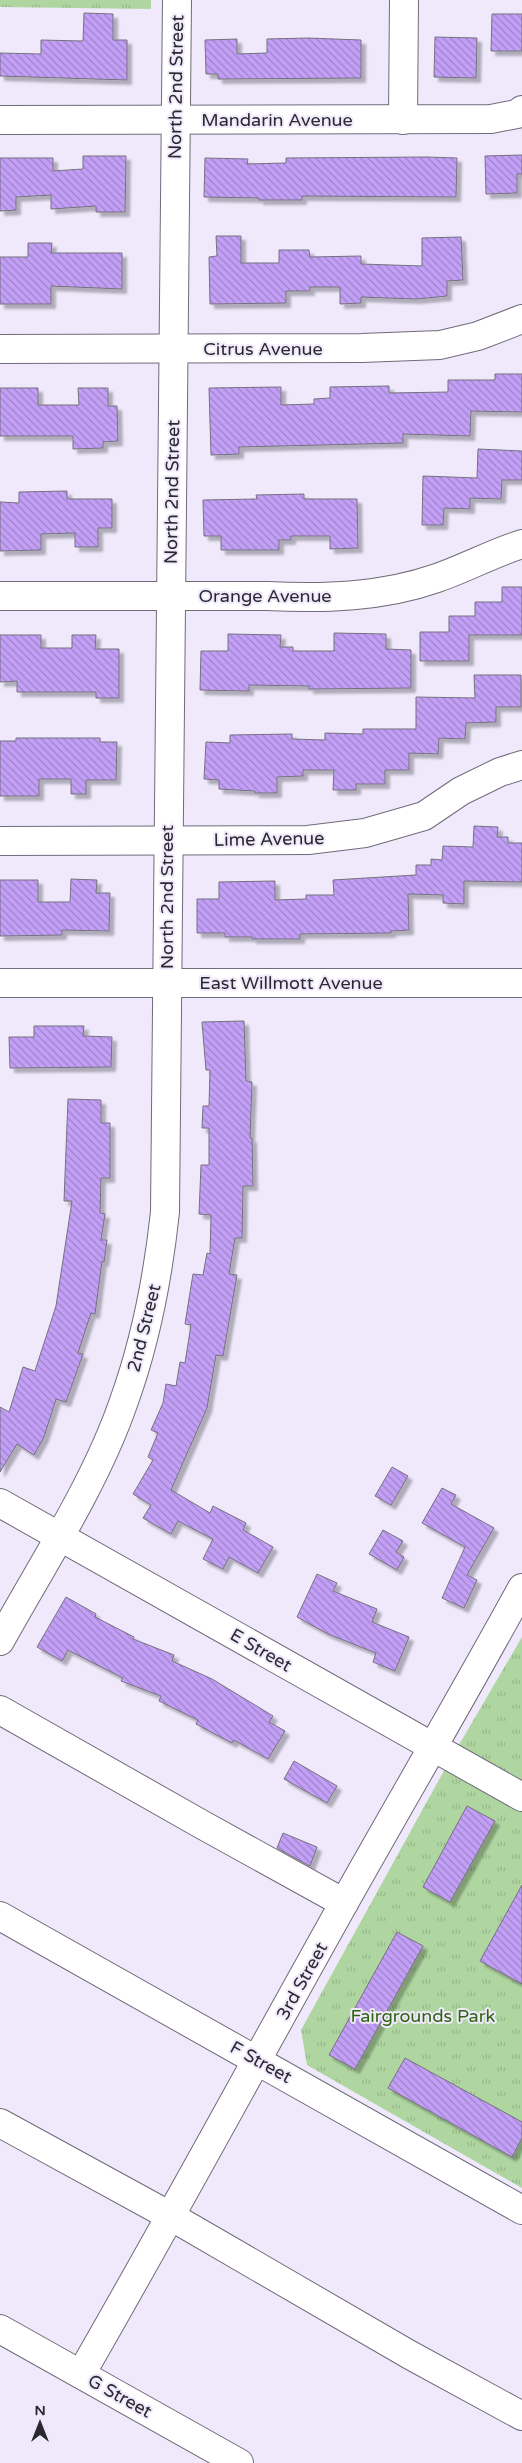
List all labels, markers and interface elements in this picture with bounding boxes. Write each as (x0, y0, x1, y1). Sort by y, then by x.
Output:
street label: North 2nd Street (164, 15, 188, 159)
street label: Mandarin Avenue (201, 109, 353, 131)
street label: Citrus Avenue (203, 338, 323, 360)
street label: North 2nd Street (160, 420, 184, 564)
street label: Orange Avenue (198, 585, 332, 607)
street label: North 2nd Street (156, 825, 178, 969)
street label: Lime Avenue (213, 827, 325, 851)
street label: East Willmott Avenue (199, 972, 383, 994)
street label: 2nd Street (122, 1282, 166, 1374)
street label: E Street (226, 1624, 296, 1676)
street label: 3rd Street (272, 1938, 332, 2024)
park label: Fairgrounds Park (351, 2005, 496, 2027)
street label: F Street (226, 2036, 296, 2088)
street label: G Street (84, 2369, 156, 2423)
north arrow (15, 2398, 65, 2448)
text: N (34, 2402, 46, 2419)

